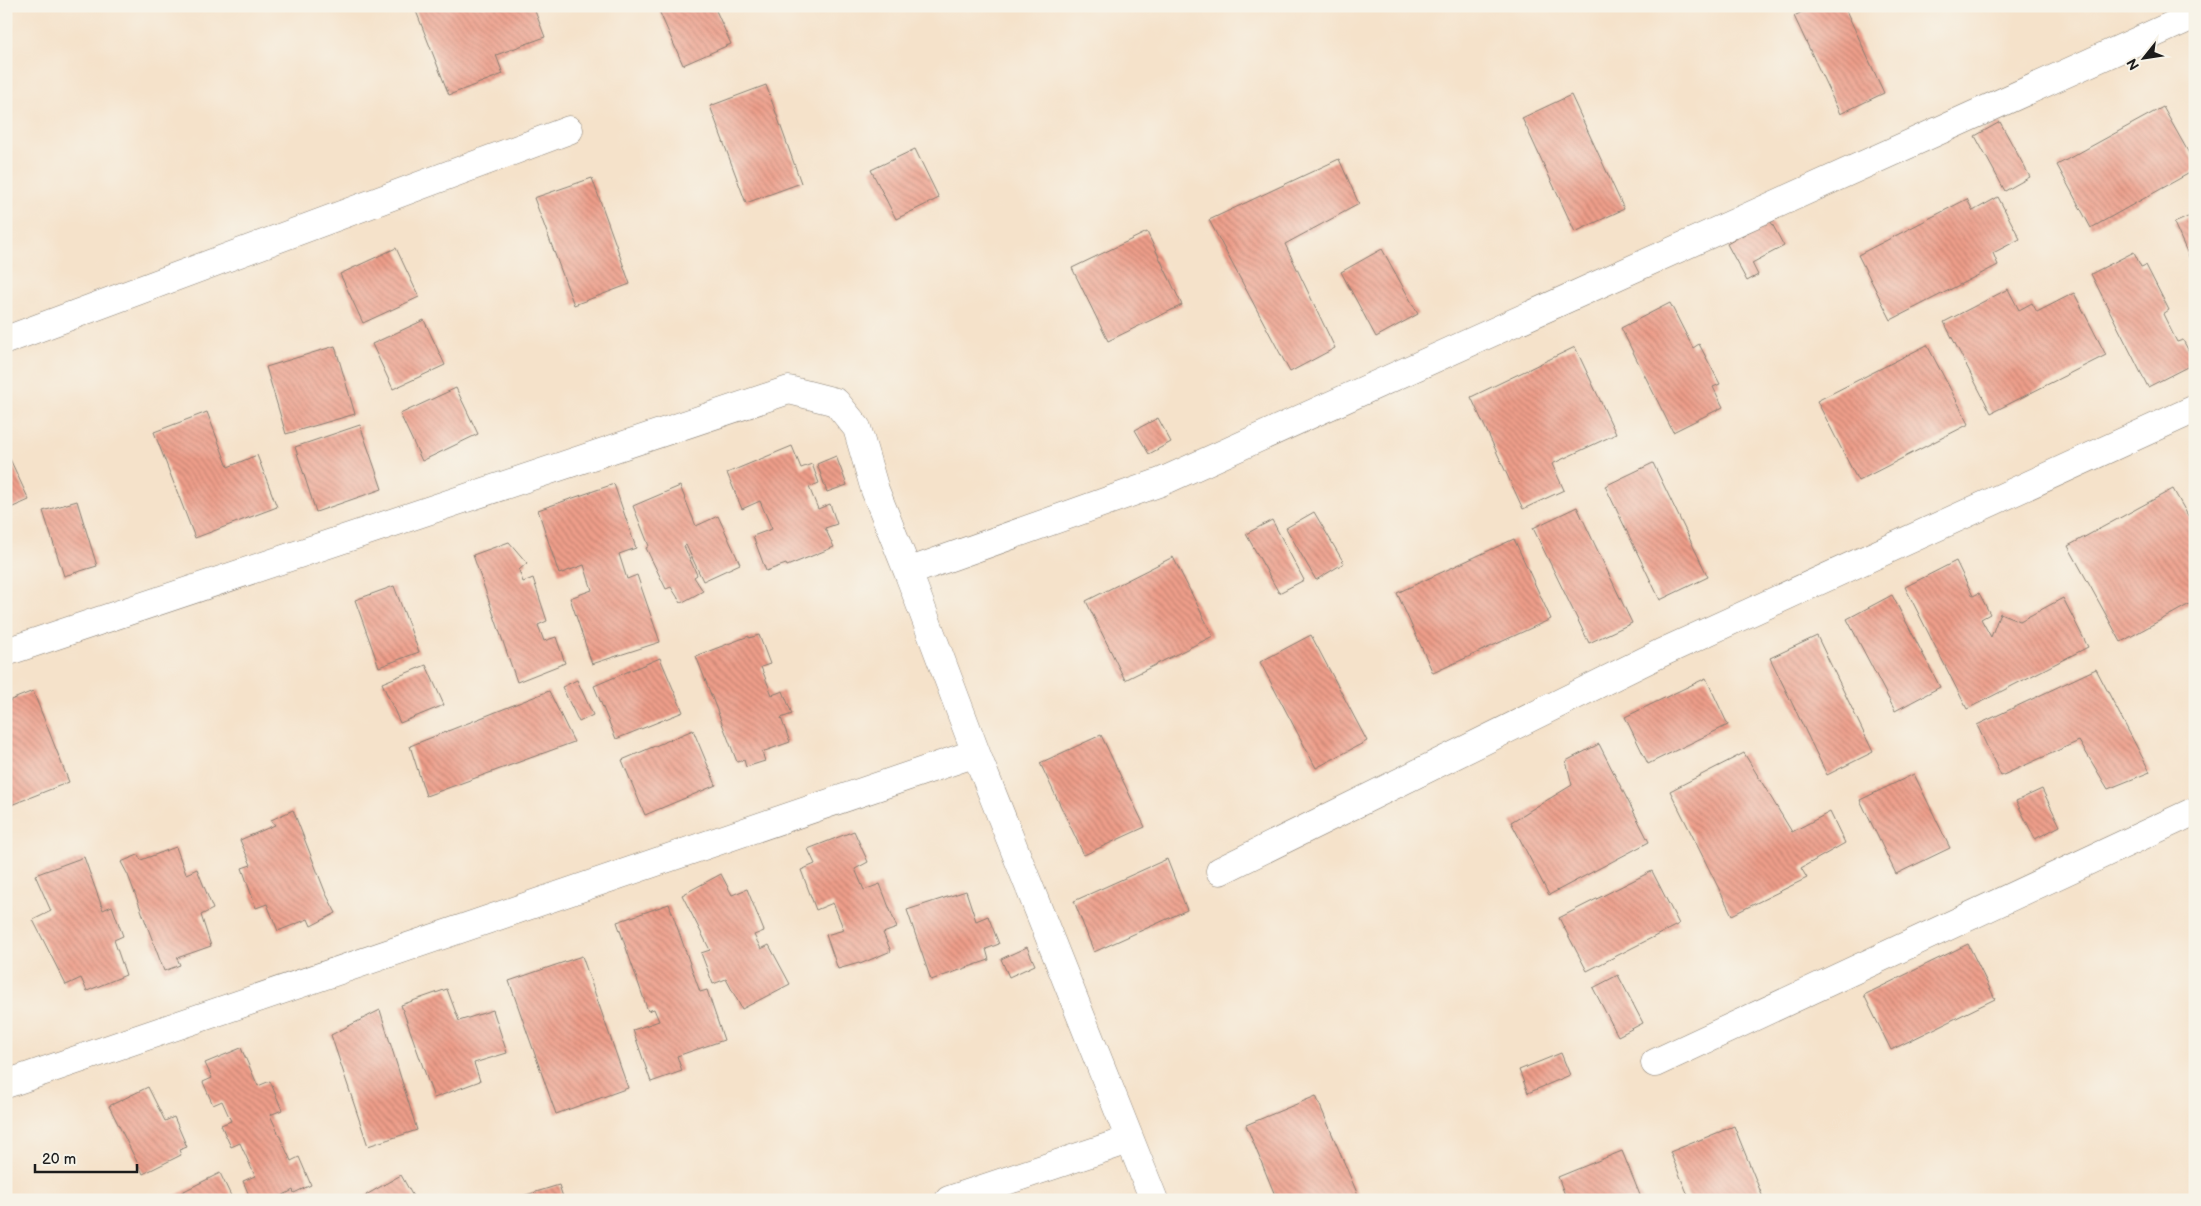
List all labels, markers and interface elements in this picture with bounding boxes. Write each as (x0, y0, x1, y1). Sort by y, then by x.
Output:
north arrow (2118, 32, 2168, 82)
text: N (2123, 55, 2143, 73)
scale bar (35, 1141, 138, 1173)
text: 20 m (42, 1150, 76, 1169)

